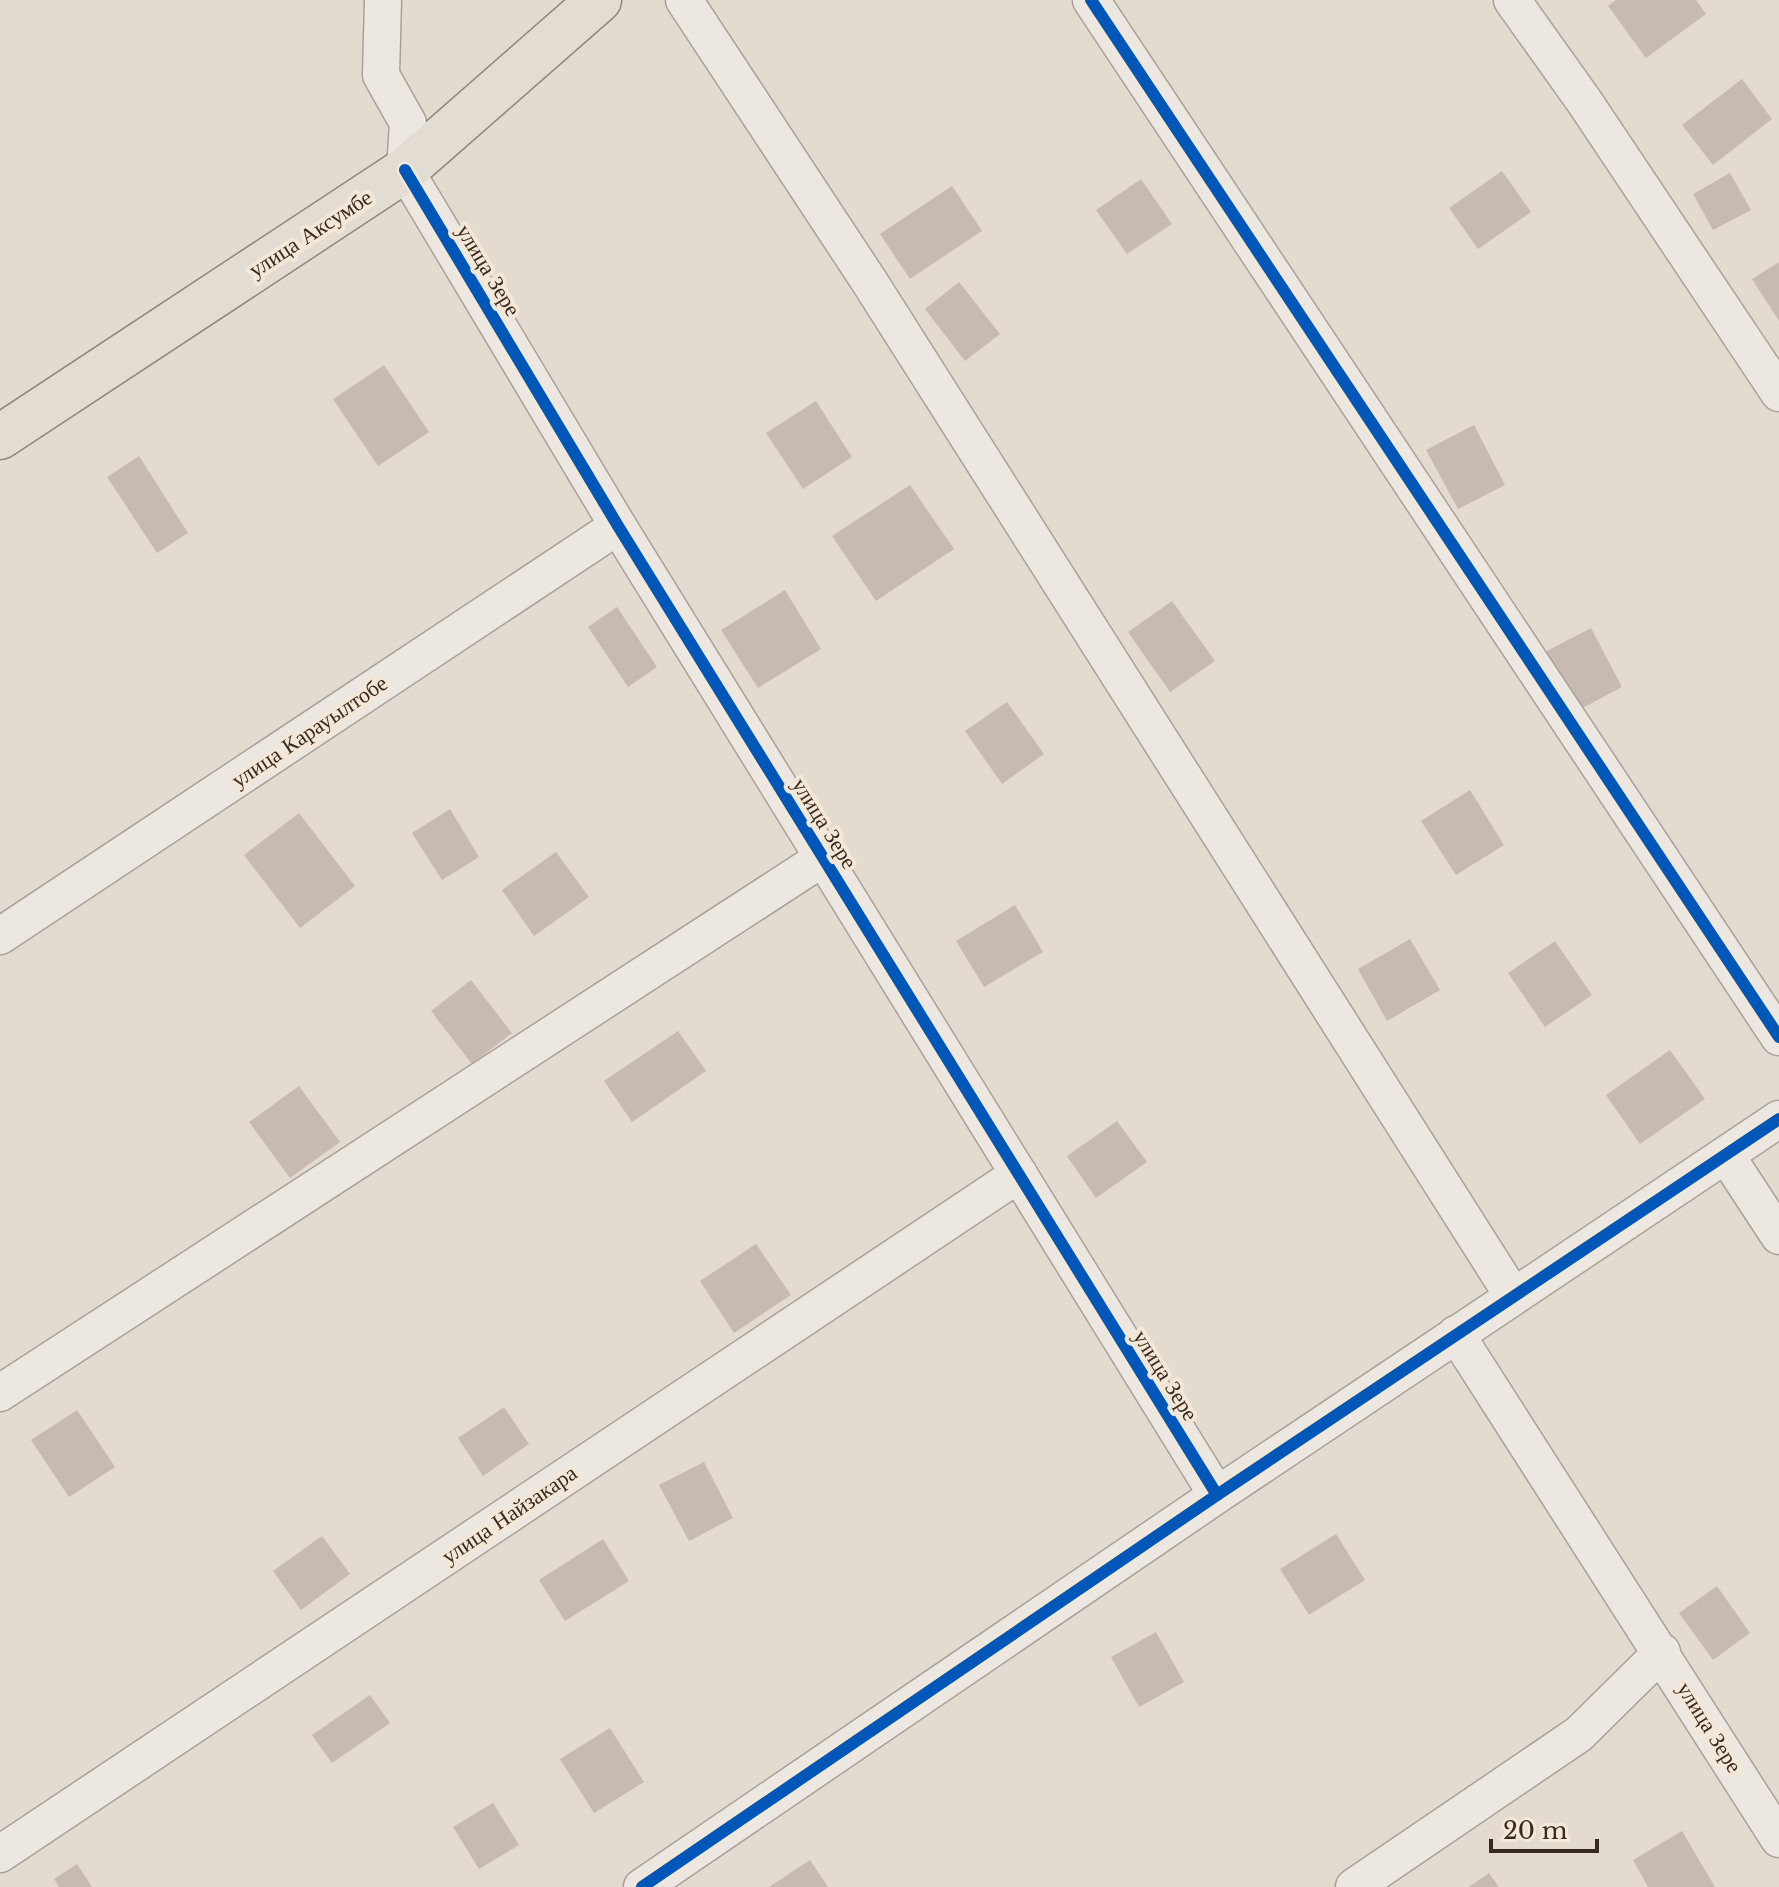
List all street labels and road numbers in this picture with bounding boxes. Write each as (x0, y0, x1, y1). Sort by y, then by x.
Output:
street label: улица Аксумбе (244, 184, 377, 283)
street label: улица Зере (451, 220, 526, 321)
street label: улица Карауылтобе (226, 669, 392, 794)
street label: улица Зере (786, 773, 863, 874)
street label: улица Зере (1127, 1325, 1204, 1426)
street label: улица Найзакара (436, 1459, 582, 1570)
street label: улица Зере (1671, 1677, 1748, 1778)

